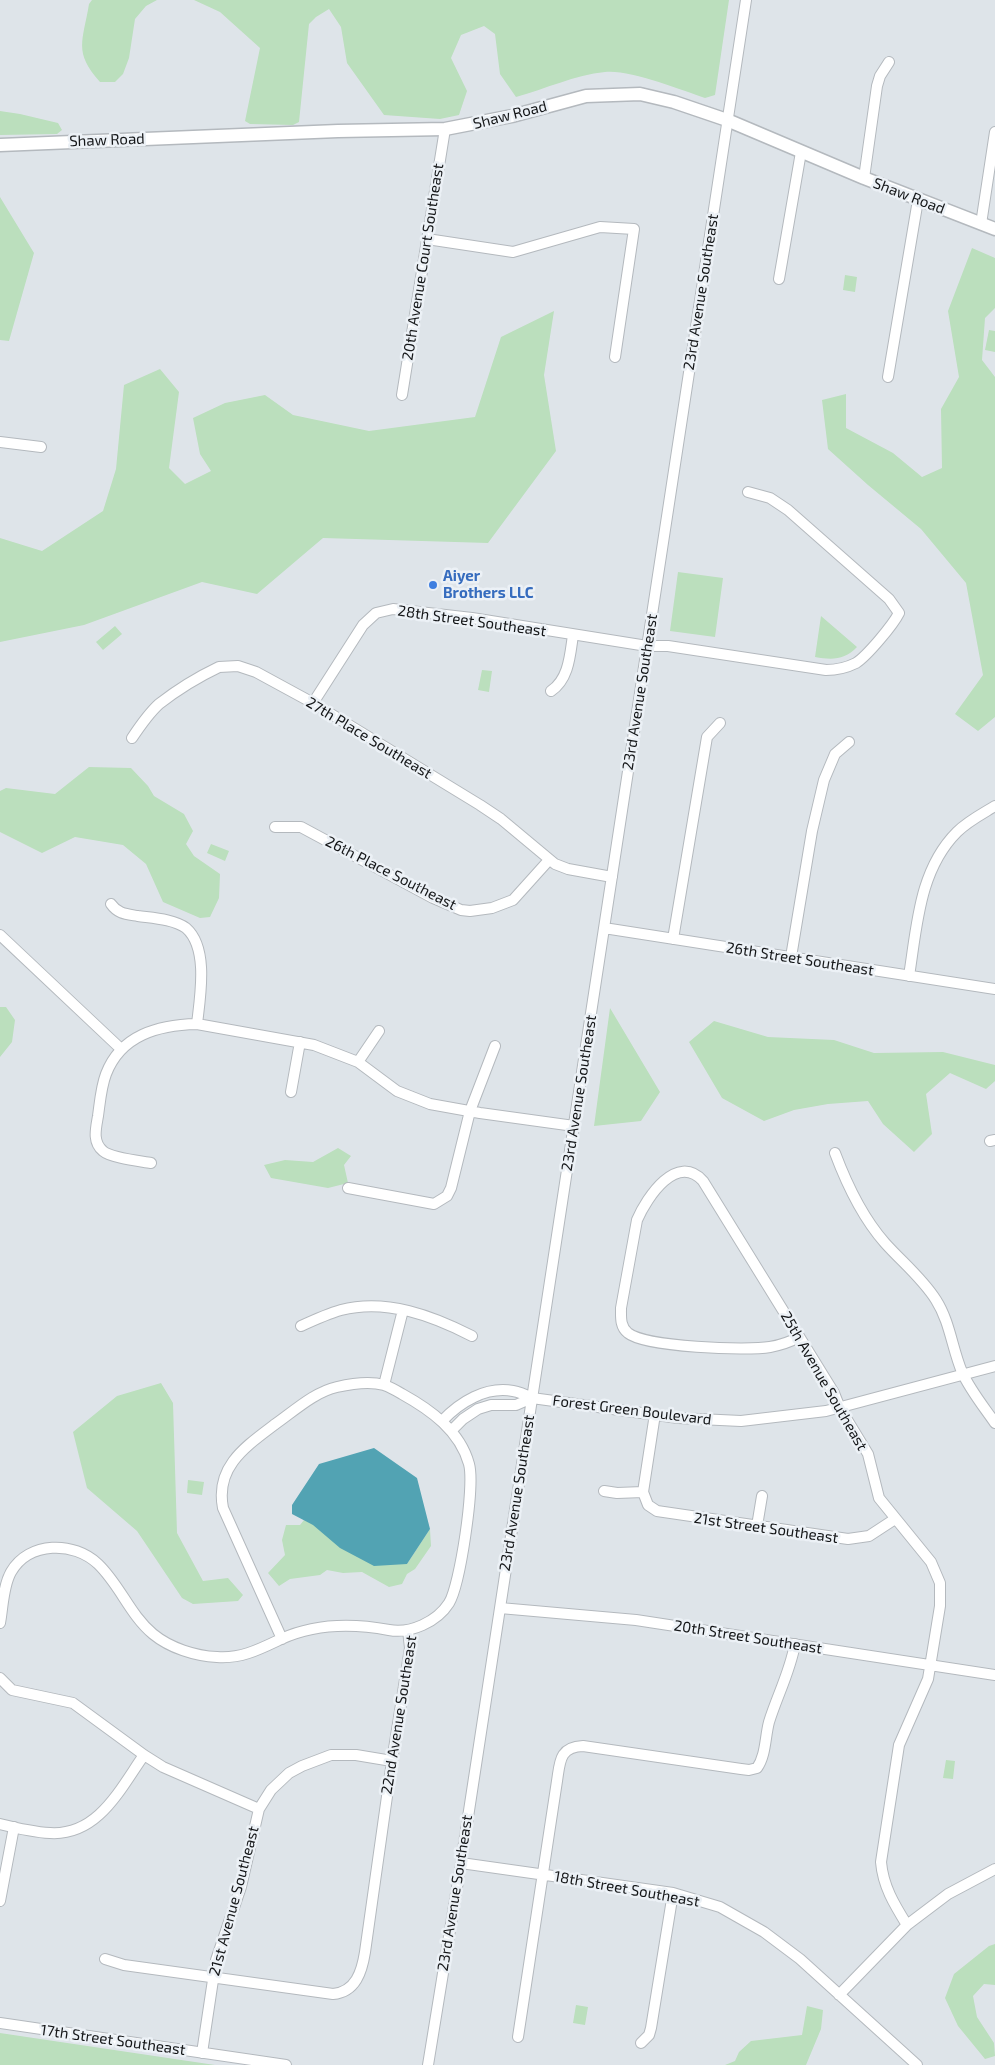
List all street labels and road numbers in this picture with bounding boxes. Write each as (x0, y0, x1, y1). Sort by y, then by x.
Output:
street label: Shaw Road (471, 97, 549, 133)
street label: Shaw Road (69, 130, 145, 150)
street label: 20th Avenue Court Southeast (399, 162, 447, 362)
street label: Shaw Road (870, 174, 948, 218)
street label: 23rd Avenue Southeast (680, 213, 722, 371)
street label: 28th Street Southeast (397, 602, 547, 640)
street label: 23rd Avenue Southeast (619, 613, 661, 771)
street label: 27th Place Southeast (303, 693, 435, 783)
street label: 26th Place Southeast (323, 832, 459, 914)
street label: 26th Street Southeast (725, 938, 875, 980)
street label: 23rd Avenue Southeast (558, 1014, 600, 1172)
street label: 25th Avenue Southeast (777, 1308, 871, 1454)
street label: Forest Green Boulevard (552, 1391, 712, 1429)
street label: 23rd Avenue Southeast (496, 1414, 538, 1572)
street label: 21st Street Southeast (693, 1509, 839, 1547)
street label: 20th Street Southeast (673, 1616, 823, 1658)
street label: 22nd Avenue Southeast (378, 1634, 420, 1796)
street label: 23rd Avenue Southeast (434, 1814, 476, 1972)
street label: 21st Avenue Southeast (205, 1824, 263, 1978)
street label: 18th Street Southeast (553, 1867, 701, 1911)
street label: 17th Street Southeast (39, 2021, 187, 2059)

